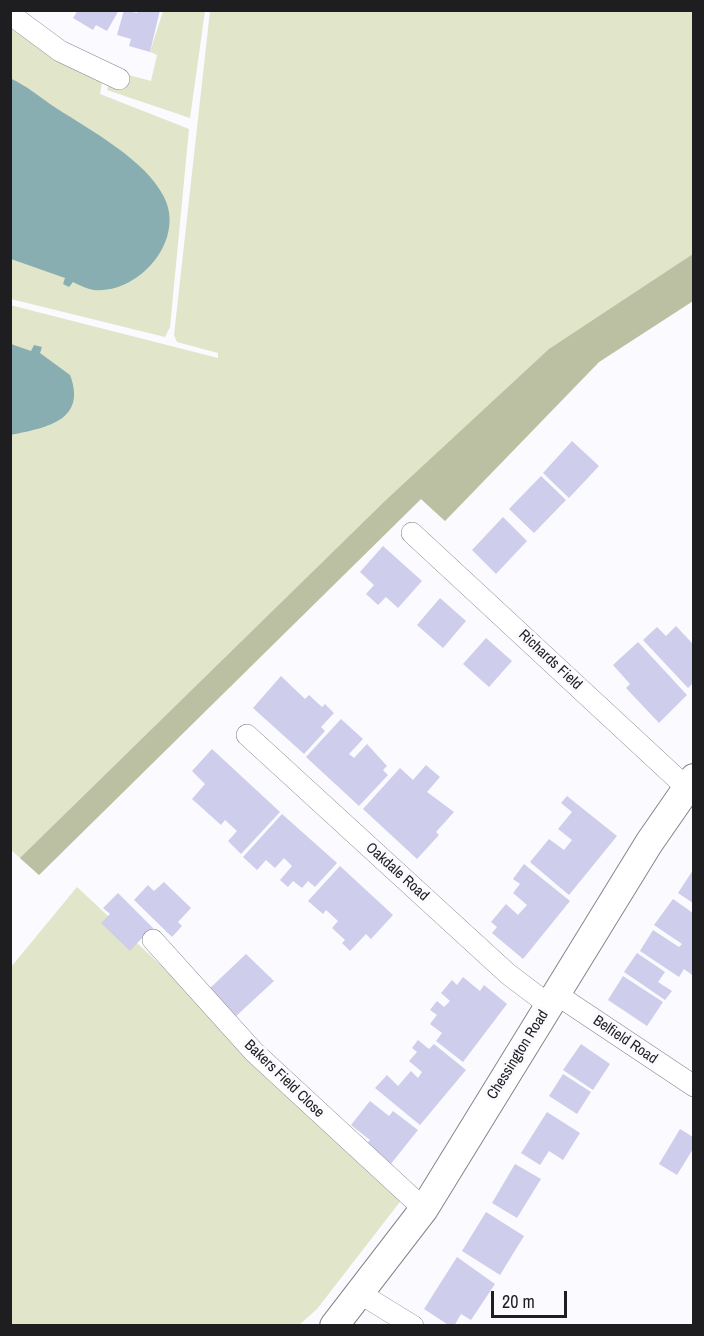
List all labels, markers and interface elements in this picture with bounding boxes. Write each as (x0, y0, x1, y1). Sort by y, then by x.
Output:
street label: Richards Field (515, 626, 585, 694)
street label: Oakdale Road (362, 839, 432, 905)
street label: Chessington Road (483, 1007, 553, 1103)
street label: Belfield Road (589, 1012, 661, 1068)
street label: Bakers Field Close (240, 1036, 328, 1122)
scale bar (494, 1279, 570, 1317)
text: 20 m (502, 1289, 535, 1314)

